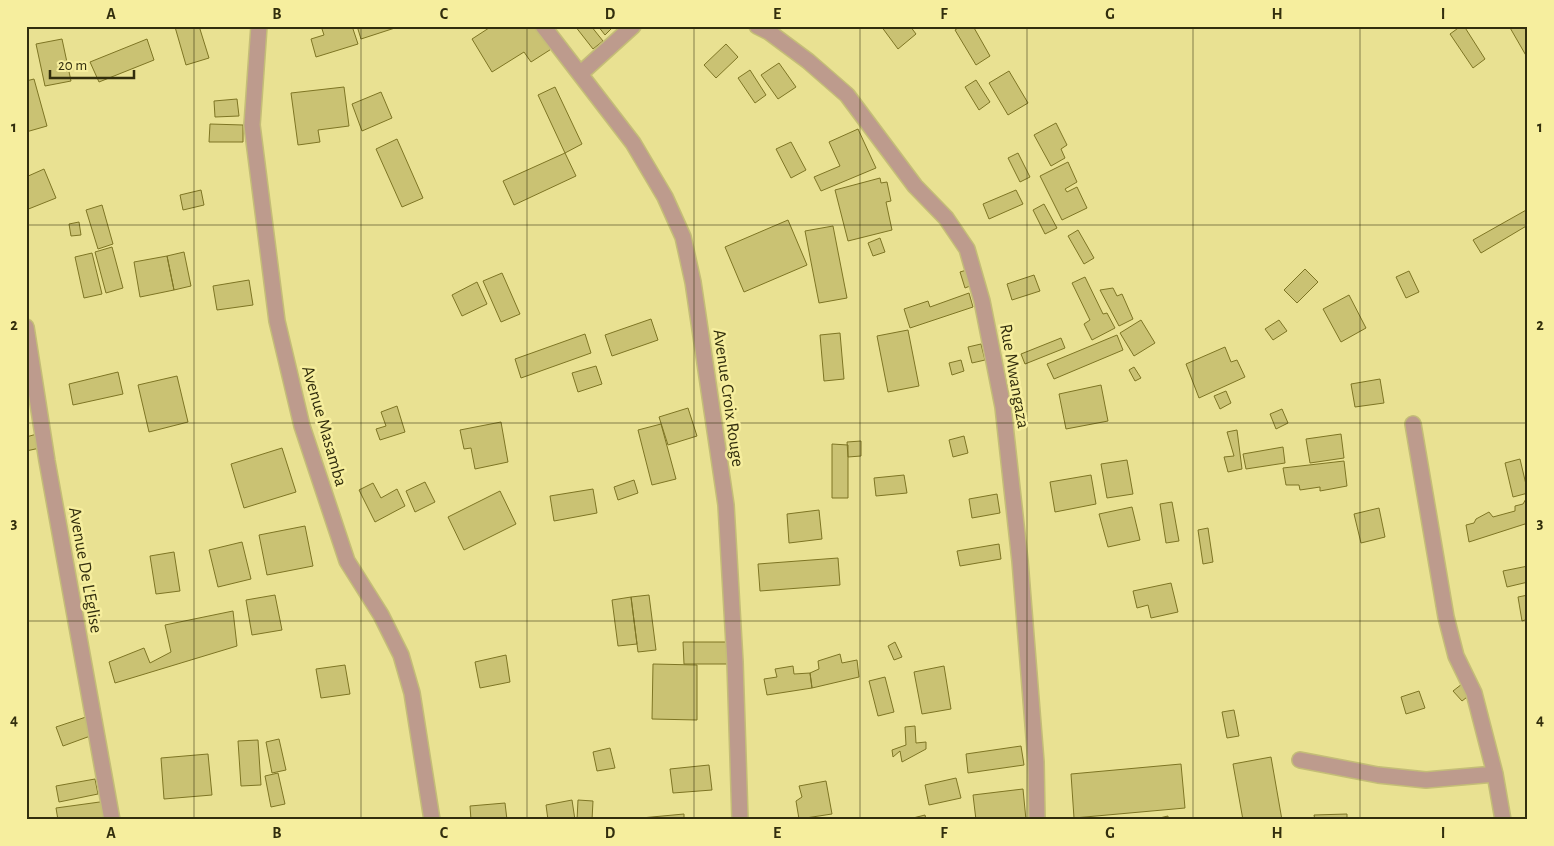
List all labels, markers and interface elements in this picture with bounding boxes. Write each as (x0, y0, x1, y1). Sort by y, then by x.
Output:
text: A (106, 6, 116, 22)
text: B (272, 6, 282, 22)
text: C (440, 6, 449, 22)
text: D (605, 6, 616, 22)
text: E (773, 6, 781, 22)
text: F (940, 6, 948, 22)
text: G (1105, 6, 1115, 22)
text: H (1271, 6, 1283, 22)
text: I (1441, 6, 1445, 22)
scale bar (50, 48, 134, 80)
text: 20 m (58, 58, 87, 73)
text: 1 (11, 119, 17, 135)
text: 1 (1537, 119, 1543, 135)
text: 2 (10, 317, 18, 333)
text: 2 (1536, 317, 1544, 333)
street label: Rue Mwangaza (996, 323, 1032, 430)
street label: Avenue Croix Rouge (709, 328, 747, 468)
street label: Avenue Masamba (298, 364, 350, 489)
street label: Avenue De L'Eglise (65, 506, 105, 635)
text: 3 (11, 515, 18, 531)
text: 3 (1537, 515, 1544, 531)
text: 4 (10, 712, 18, 728)
text: 4 (1536, 712, 1544, 728)
text: A (106, 825, 116, 841)
text: B (272, 825, 282, 841)
text: C (440, 825, 449, 841)
text: D (605, 825, 616, 841)
text: E (773, 825, 781, 841)
text: F (940, 825, 948, 841)
text: G (1105, 825, 1115, 841)
text: H (1271, 825, 1283, 841)
text: I (1441, 825, 1445, 841)

